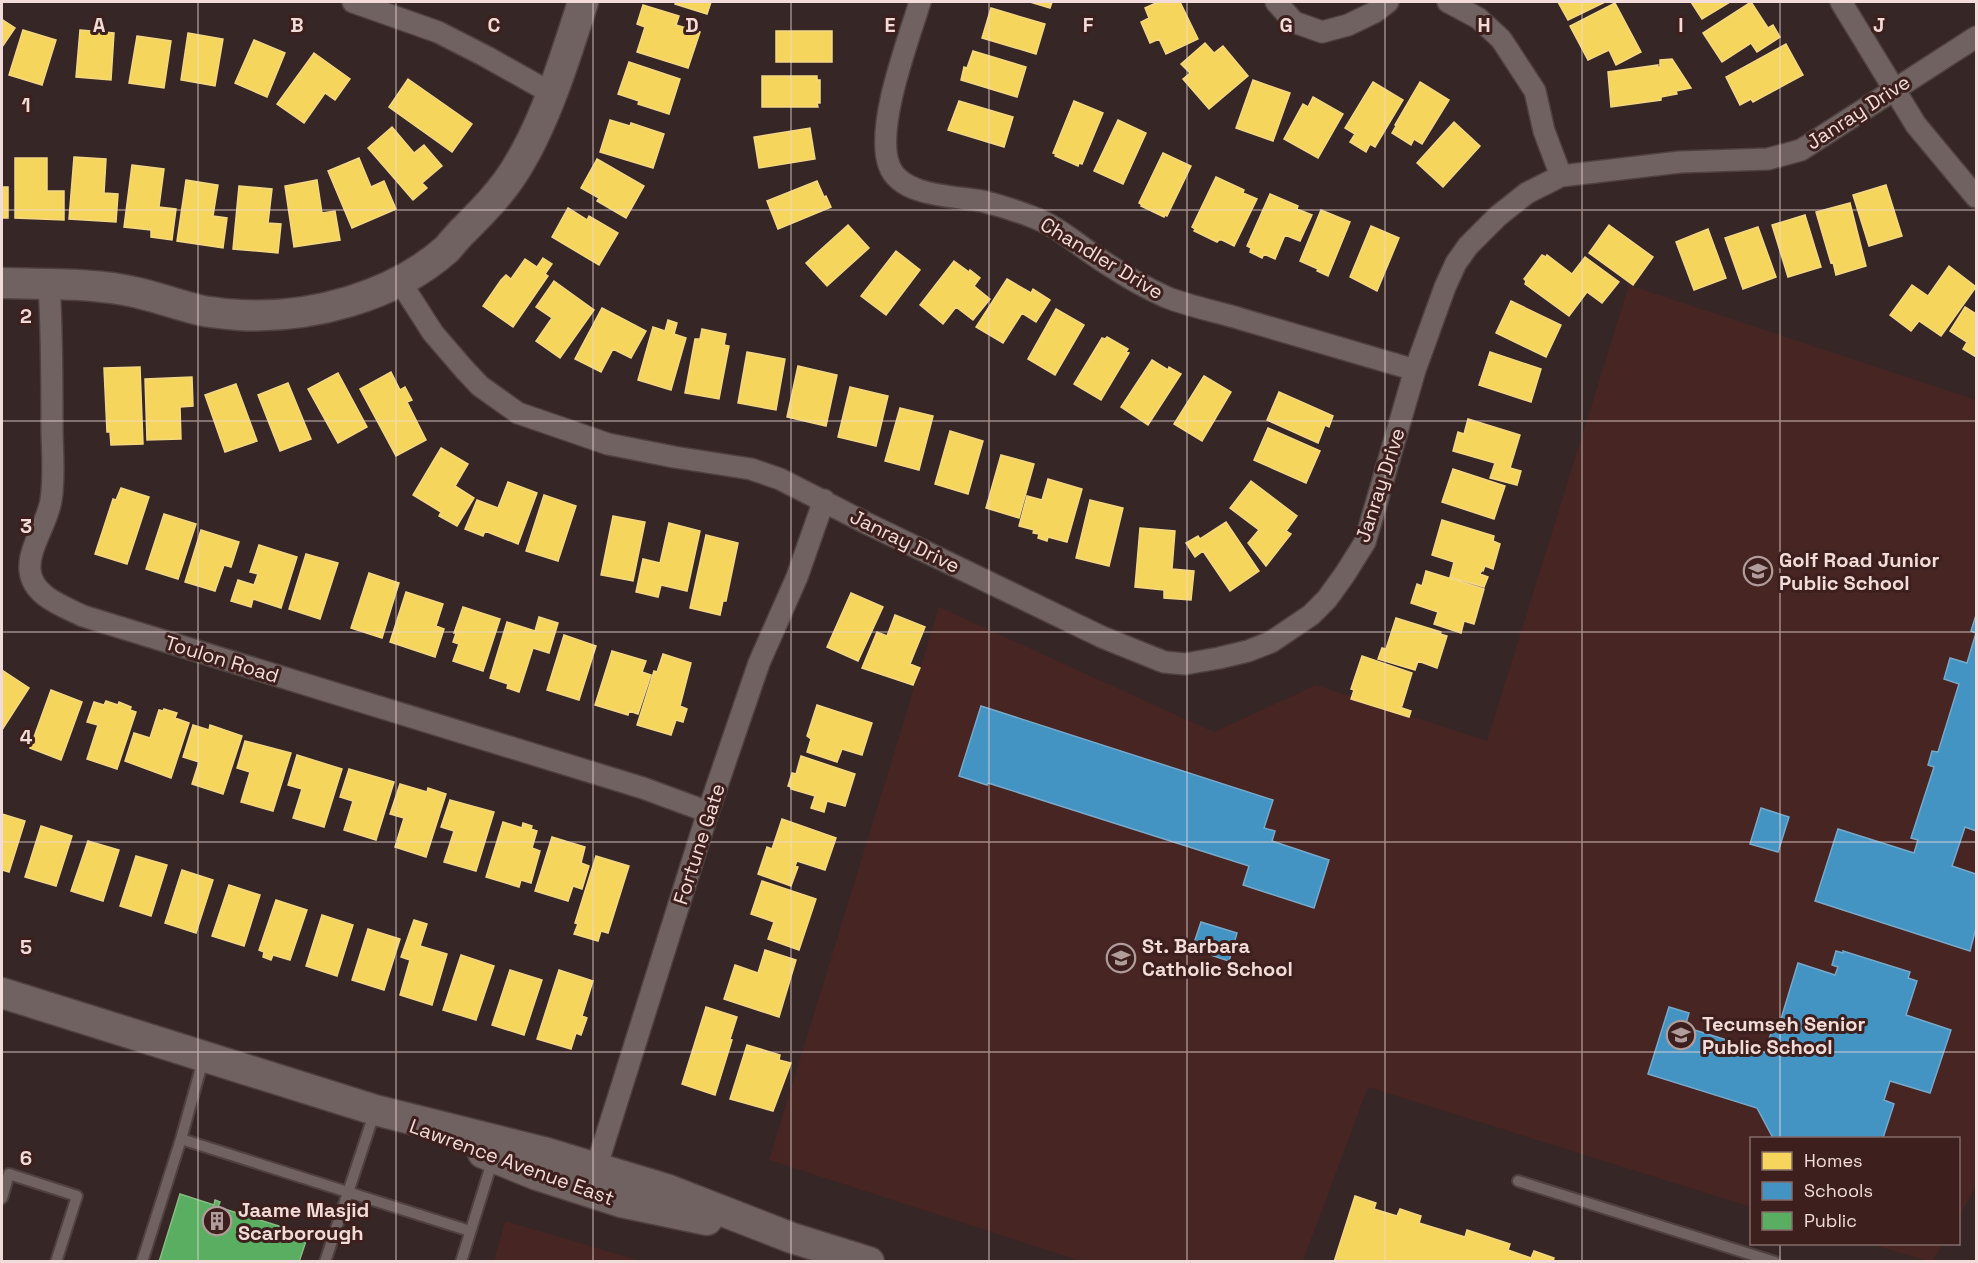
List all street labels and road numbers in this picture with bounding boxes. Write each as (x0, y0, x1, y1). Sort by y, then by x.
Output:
street label: Janray Drive (1801, 69, 1915, 155)
street label: Chandler Drive (1036, 211, 1168, 305)
street label: Janray Drive (1349, 424, 1411, 546)
street label: Janray Drive (846, 503, 964, 579)
street label: Toulon Road (162, 629, 282, 689)
street label: Fortune Gate (667, 780, 731, 908)
street label: Lawrence Avenue East (406, 1113, 618, 1211)

